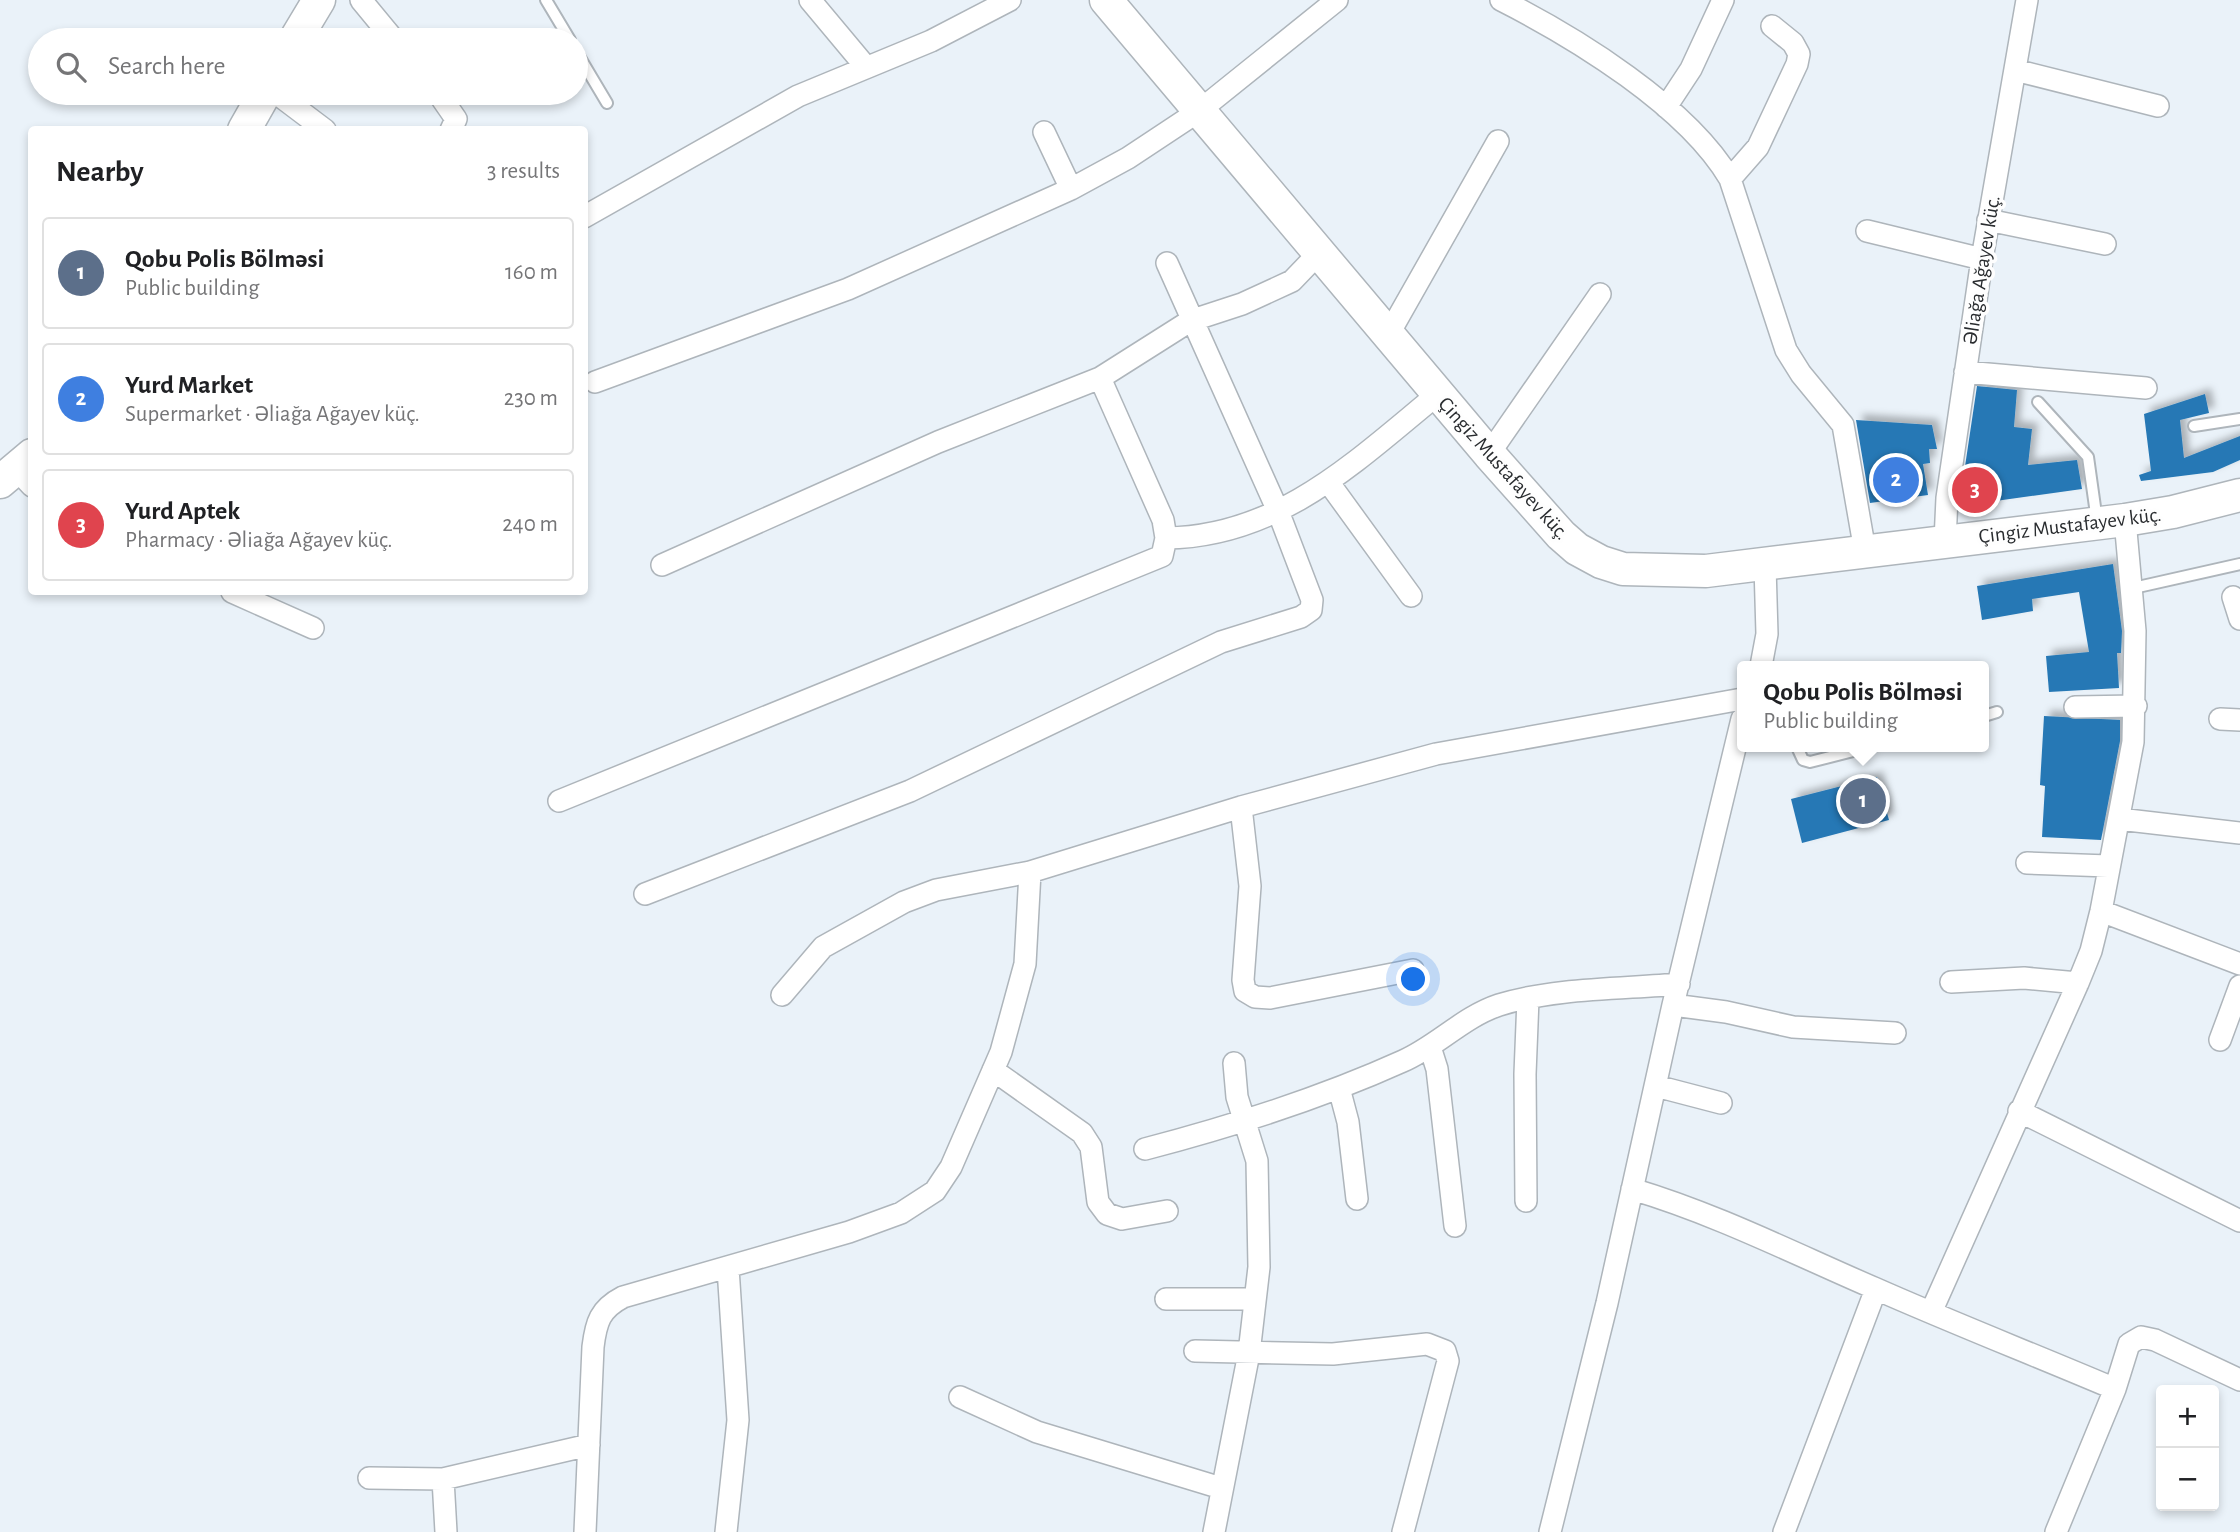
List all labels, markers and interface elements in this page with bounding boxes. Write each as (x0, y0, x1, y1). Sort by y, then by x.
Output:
search box (28, 28, 588, 105)
icon: search (52, 48, 90, 86)
text: Search here (108, 53, 226, 79)
text: Nearby (56, 157, 144, 187)
text: 3 results (487, 160, 560, 183)
street label: Əliağa Ağayev küç. (1959, 194, 2004, 346)
text: Qobu Polis Bölməsi (125, 246, 324, 272)
text: 1 (77, 261, 85, 284)
text: 160 m (505, 261, 558, 284)
text: Public building (125, 277, 259, 300)
text: Yurd Market (125, 372, 253, 398)
text: 2 (76, 387, 86, 410)
text: 230 m (504, 387, 558, 410)
street label: Çingiz Mustafayev küç. (1434, 393, 1573, 544)
text: Supermarket · Əliağa Ağayev küç. (125, 403, 420, 426)
pin: 2 (1873, 454, 1919, 506)
pin: 3 (1952, 464, 1998, 516)
text: Yurd Aptek (125, 498, 240, 524)
street label: Çingiz Mustafayev küç. (1978, 504, 2163, 547)
text: 3 (76, 513, 86, 536)
text: 240 m (502, 513, 558, 536)
text: Pharmacy · Əliağa Ağayev küç. (125, 529, 393, 552)
popup (1737, 661, 1989, 752)
text: Qobu Polis Bölməsi (1763, 679, 1963, 705)
text: Public building (1763, 710, 1898, 733)
pin: 1 (1840, 775, 1886, 827)
your location (1396, 962, 1430, 996)
map controls (2156, 1385, 2219, 1511)
button: + (2156, 1385, 2219, 1448)
button: − (2156, 1448, 2219, 1511)

